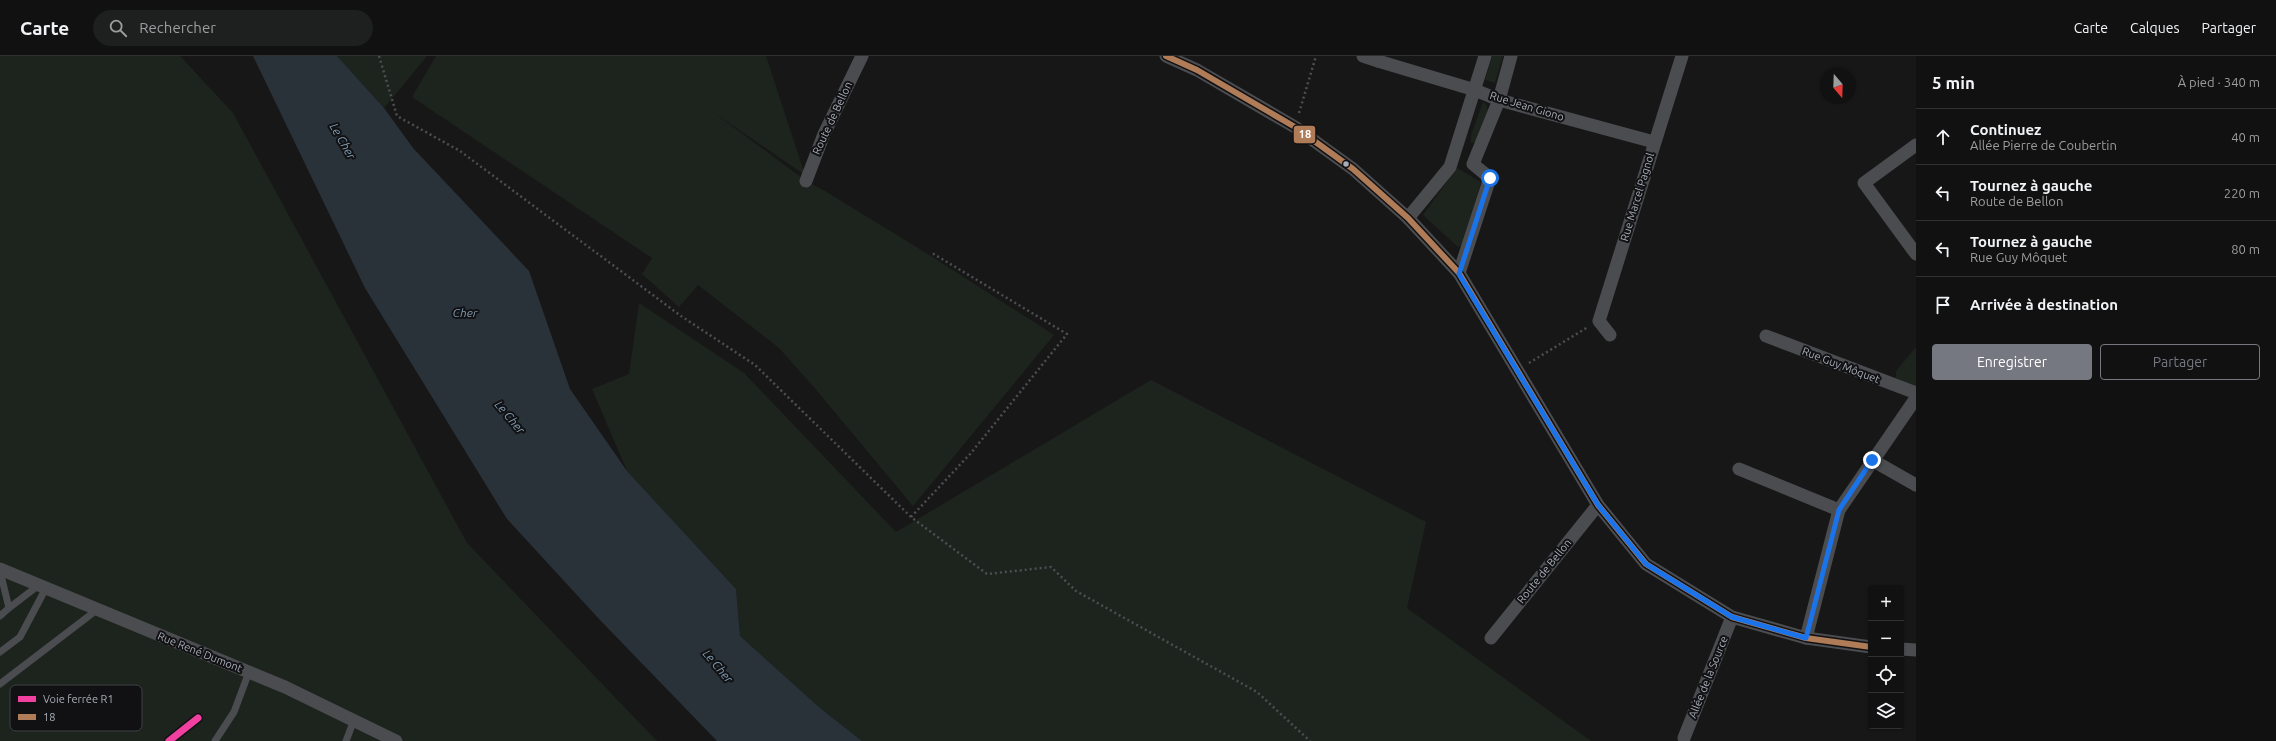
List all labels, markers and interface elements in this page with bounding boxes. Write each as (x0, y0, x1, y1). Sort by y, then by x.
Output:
search box (93, 10, 373, 46)
text: Carte (20, 17, 69, 39)
icon: search (107, 17, 129, 39)
text: Rechercher (139, 19, 216, 36)
text: Carte (2074, 20, 2108, 36)
text: Calques (2130, 20, 2179, 36)
text: Partager (2201, 20, 2256, 36)
north arrow (1820, 68, 1856, 104)
text: 5 min (1932, 73, 1975, 92)
text: À pied · 340 m (2178, 75, 2260, 89)
street label: Route de Bellon (810, 80, 854, 156)
street label: Rue Jean Giono (1489, 89, 1565, 123)
water label: Le Cher (328, 121, 359, 162)
text: Continuez (1970, 121, 2041, 138)
line badge: 18 (1293, 125, 1316, 144)
icon: ahead (1932, 126, 1954, 148)
text: 18 (1299, 128, 1311, 140)
text: 40 m (2231, 130, 2260, 144)
text: Allée Pierre de Coubertin (1970, 138, 2117, 152)
street label: Rue Marcel Pagnol (1618, 151, 1656, 243)
unlabelled marker (1341, 159, 1351, 169)
route start (1481, 169, 1499, 187)
text: Tournez à gauche (1970, 177, 2093, 194)
icon: left (1932, 182, 1954, 204)
text: 220 m (2224, 186, 2260, 200)
text: Route de Bellon (1970, 194, 2063, 208)
text: Tournez à gauche (1970, 233, 2093, 250)
icon: left (1932, 238, 1954, 260)
text: 80 m (2231, 242, 2260, 256)
text: Rue Guy Môquet (1970, 250, 2067, 264)
icon: arrive (1932, 294, 1954, 316)
text: Arrivée à destination (1970, 296, 2118, 313)
water label: Cher (453, 306, 478, 319)
button: Enregistrer (1932, 344, 2092, 380)
button: Partager (2100, 344, 2260, 380)
street label: Rue Guy Môquet (1800, 345, 1882, 386)
water label: Le Cher (492, 398, 528, 436)
route end (1863, 451, 1881, 469)
street label: Route de Bellon (1514, 537, 1574, 605)
map controls (1868, 585, 1904, 729)
button: + (1868, 585, 1904, 621)
button: − (1868, 621, 1904, 657)
street label: Rue René Dumont (156, 630, 245, 675)
street label: Allée de la Source (1686, 634, 1730, 720)
water label: Le Cher (700, 647, 736, 685)
button: locate (1868, 657, 1904, 693)
legend (10, 685, 142, 731)
text: Voie ferrée R1 (43, 693, 114, 705)
button: layers (1868, 693, 1904, 729)
text: 18 (43, 711, 55, 723)

